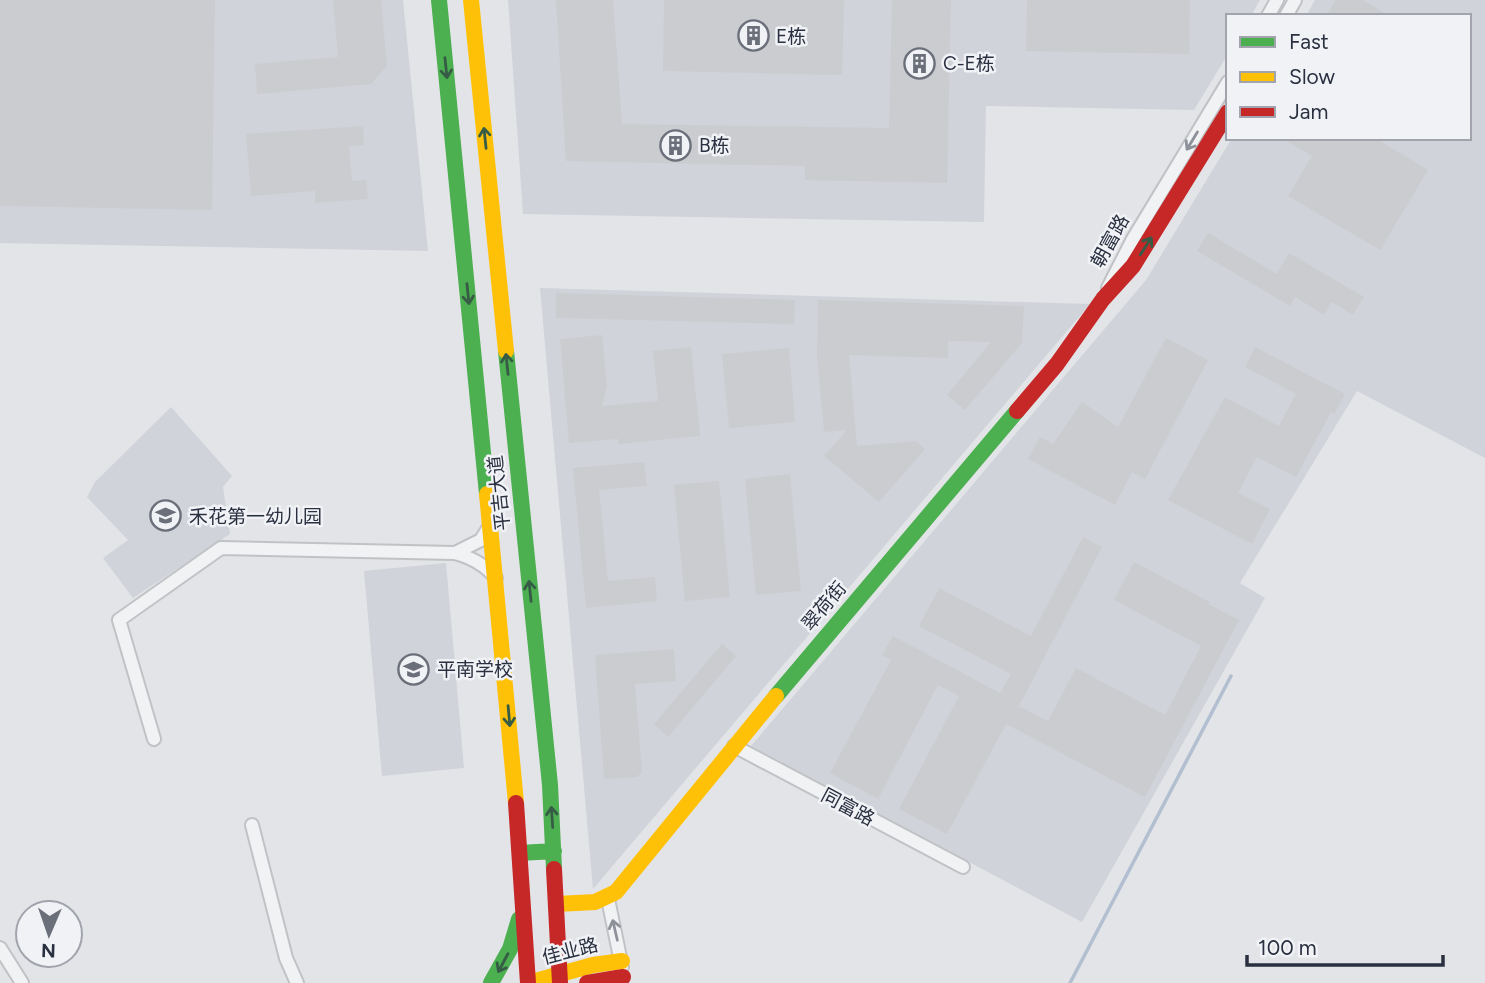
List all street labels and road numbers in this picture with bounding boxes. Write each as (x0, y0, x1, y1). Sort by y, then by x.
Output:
street label: 朝富路 (1086, 210, 1134, 272)
street label: 平吉大道 (484, 454, 514, 532)
street label: 翠荷街 (797, 577, 851, 635)
street label: 同富路 (817, 783, 879, 831)
street label: 佳业路 (540, 933, 600, 969)

